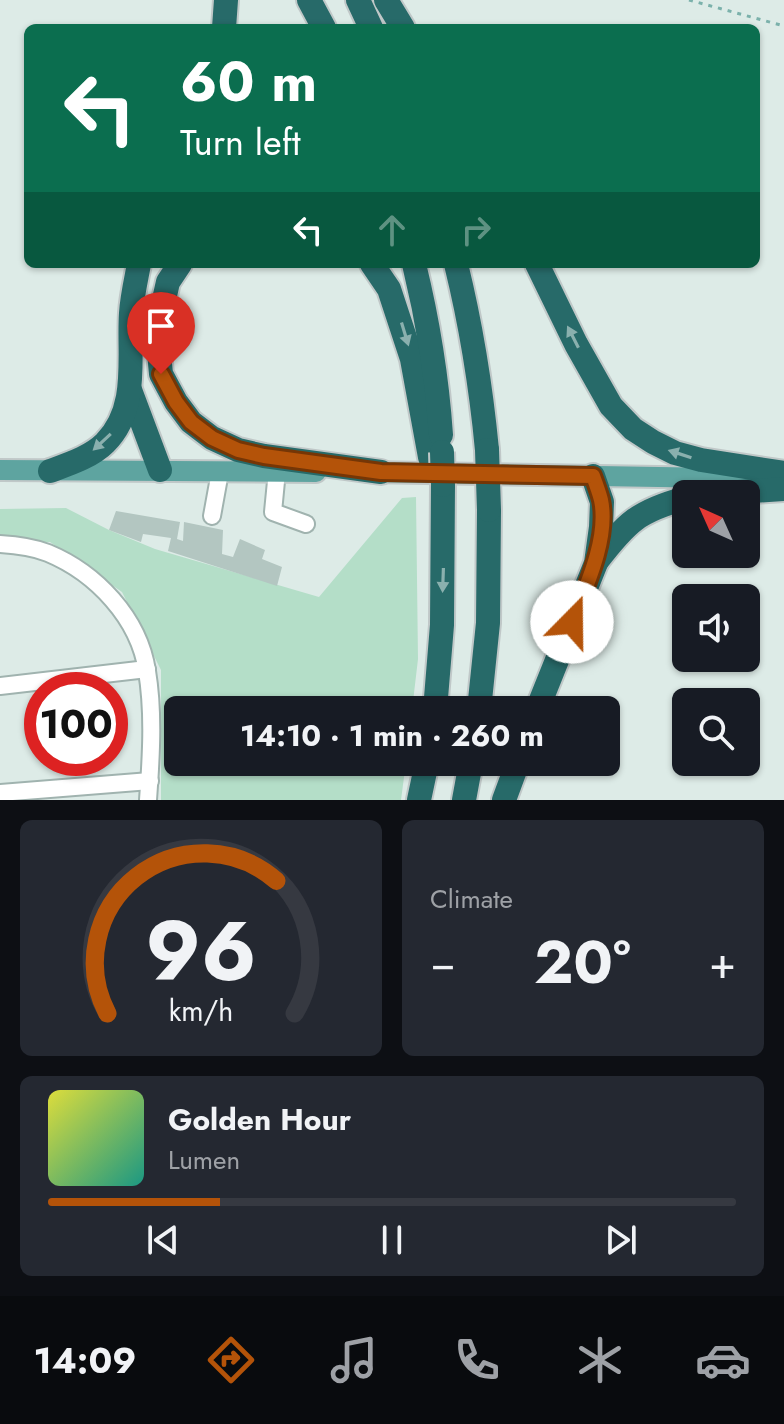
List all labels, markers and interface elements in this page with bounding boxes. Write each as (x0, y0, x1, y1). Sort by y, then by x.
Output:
text: 60 m (180, 41, 317, 122)
icon: left (48, 56, 152, 160)
text: Turn left (180, 116, 301, 168)
icon: left (286, 208, 330, 252)
icon: ahead (370, 208, 414, 252)
icon: right (454, 208, 498, 252)
pin (127, 292, 195, 374)
icon: arrive (139, 304, 183, 348)
one-way arrow (399, 322, 412, 346)
one-way arrow (566, 326, 579, 349)
one-way arrow (93, 433, 112, 451)
one-way arrow (668, 447, 692, 459)
north arrow (672, 480, 760, 568)
map controls (672, 480, 760, 776)
one-way arrow (437, 568, 450, 593)
position arrow (530, 580, 614, 664)
button: sound (672, 584, 760, 672)
speed limit sign: 100 (24, 672, 128, 776)
button: search (672, 688, 760, 776)
text: 14:10 · 1 min · 260 m (240, 714, 544, 757)
text: Climate (430, 880, 513, 918)
text: 96 (145, 891, 257, 1011)
text: 20° (534, 919, 631, 1006)
text: − (430, 931, 456, 995)
text: + (709, 931, 736, 995)
text: km/h (169, 990, 233, 1032)
text: Golden Hour (168, 1098, 351, 1141)
text: Lumen (168, 1141, 240, 1179)
icon: previous (141, 1218, 185, 1262)
icon: pause (370, 1218, 414, 1262)
icon: next (599, 1218, 643, 1262)
icon: directions (203, 1332, 259, 1388)
icon: music (326, 1332, 382, 1388)
icon: phone (449, 1332, 505, 1388)
icon: climate (572, 1332, 628, 1388)
icon: car (695, 1332, 751, 1388)
text: 14:09 (33, 1334, 136, 1386)

